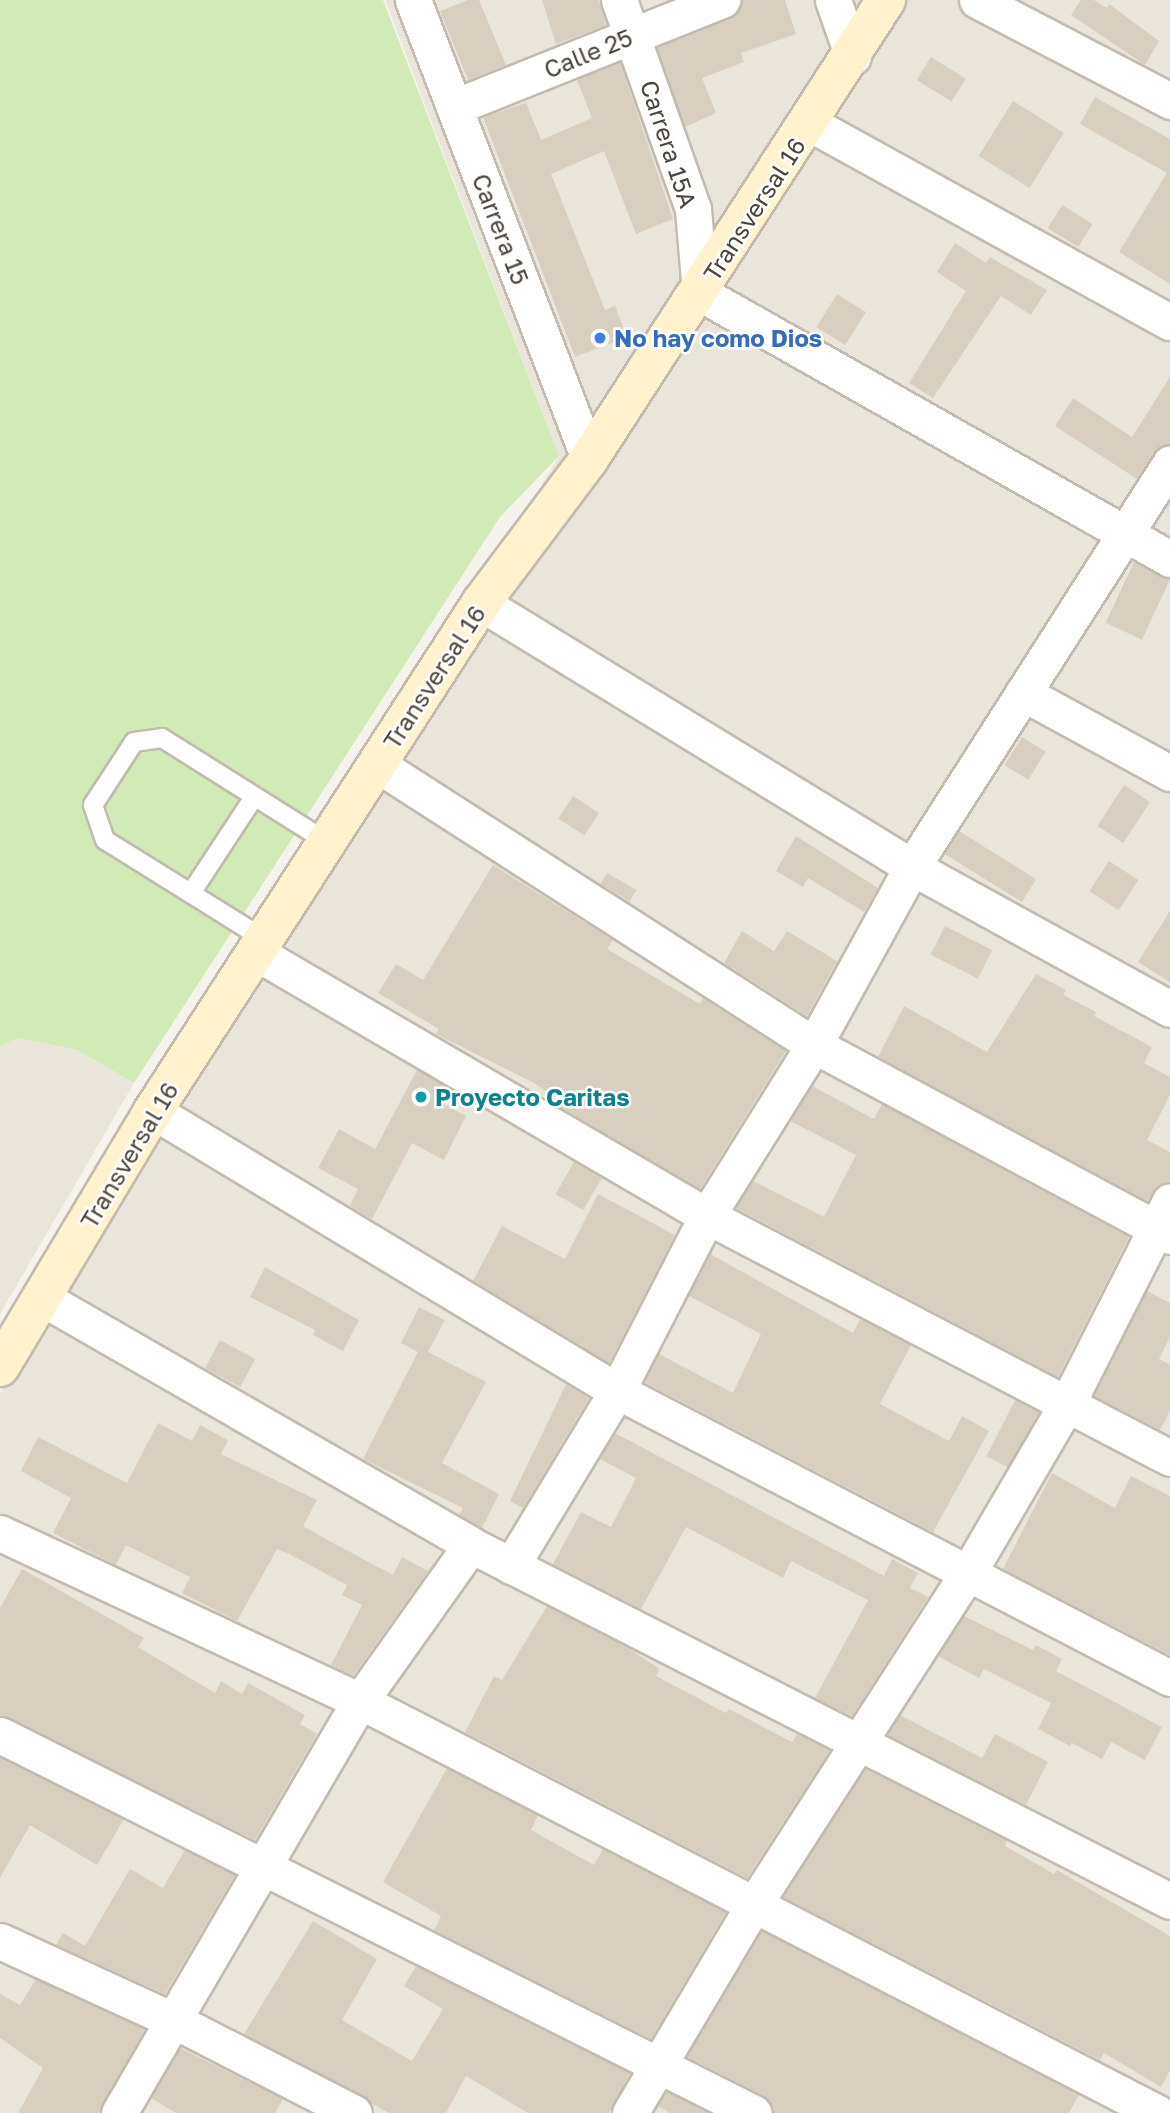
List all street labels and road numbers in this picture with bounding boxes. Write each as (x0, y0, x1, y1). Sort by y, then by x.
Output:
street label: Calle 25 (540, 22, 636, 84)
street label: Carrera 15A (635, 76, 703, 212)
street label: Transversal 16 (697, 132, 811, 286)
street label: Carrera 15 (467, 169, 535, 289)
street label: Transversal 16 (377, 600, 491, 754)
street label: Transversal 16 (74, 1077, 184, 1233)

